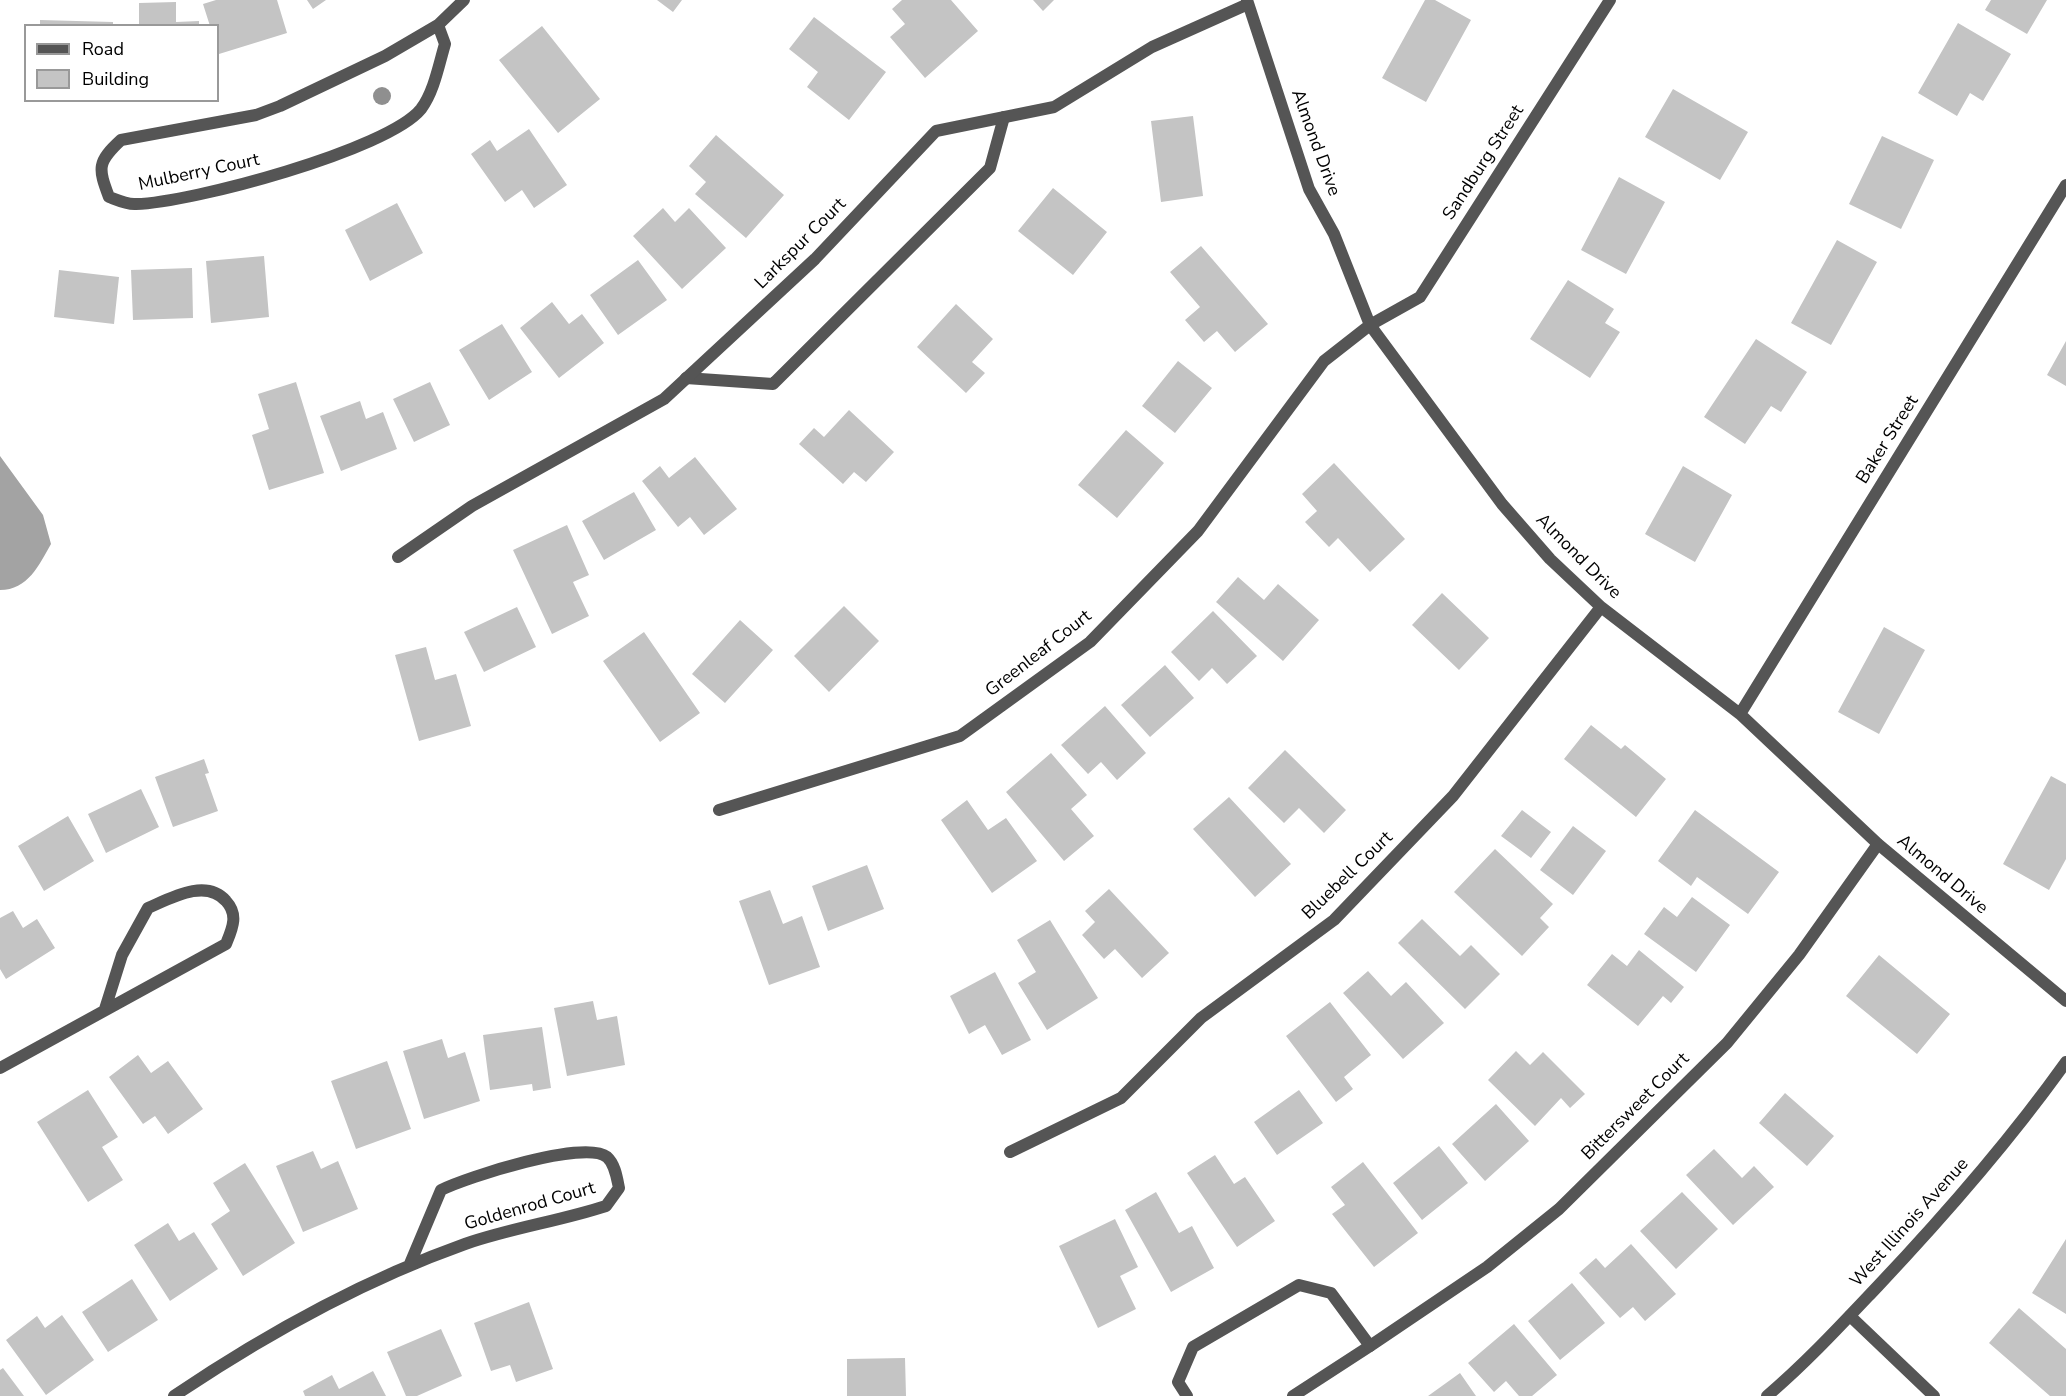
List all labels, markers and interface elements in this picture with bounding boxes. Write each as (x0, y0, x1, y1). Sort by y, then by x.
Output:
legend (24, 24, 219, 102)
text: Road (82, 37, 124, 61)
text: Building (82, 67, 149, 91)
street label: Almond Drive (1286, 87, 1344, 199)
street label: Sandburg Street (1439, 102, 1529, 224)
street label: Mulberry Court (137, 150, 261, 196)
street label: Larkspur Court (751, 194, 851, 294)
street label: Baker Street (1852, 392, 1924, 488)
street label: Almond Drive (1531, 510, 1625, 604)
street label: Greenleaf Court (982, 606, 1096, 702)
street label: Bluebell Court (1298, 827, 1398, 925)
street label: Almond Drive (1892, 831, 1992, 919)
street label: Bittersweet Court (1578, 1049, 1694, 1165)
street label: West Illinois Avenue (1846, 1154, 1974, 1292)
street label: Goldenrod Court (462, 1178, 598, 1236)

